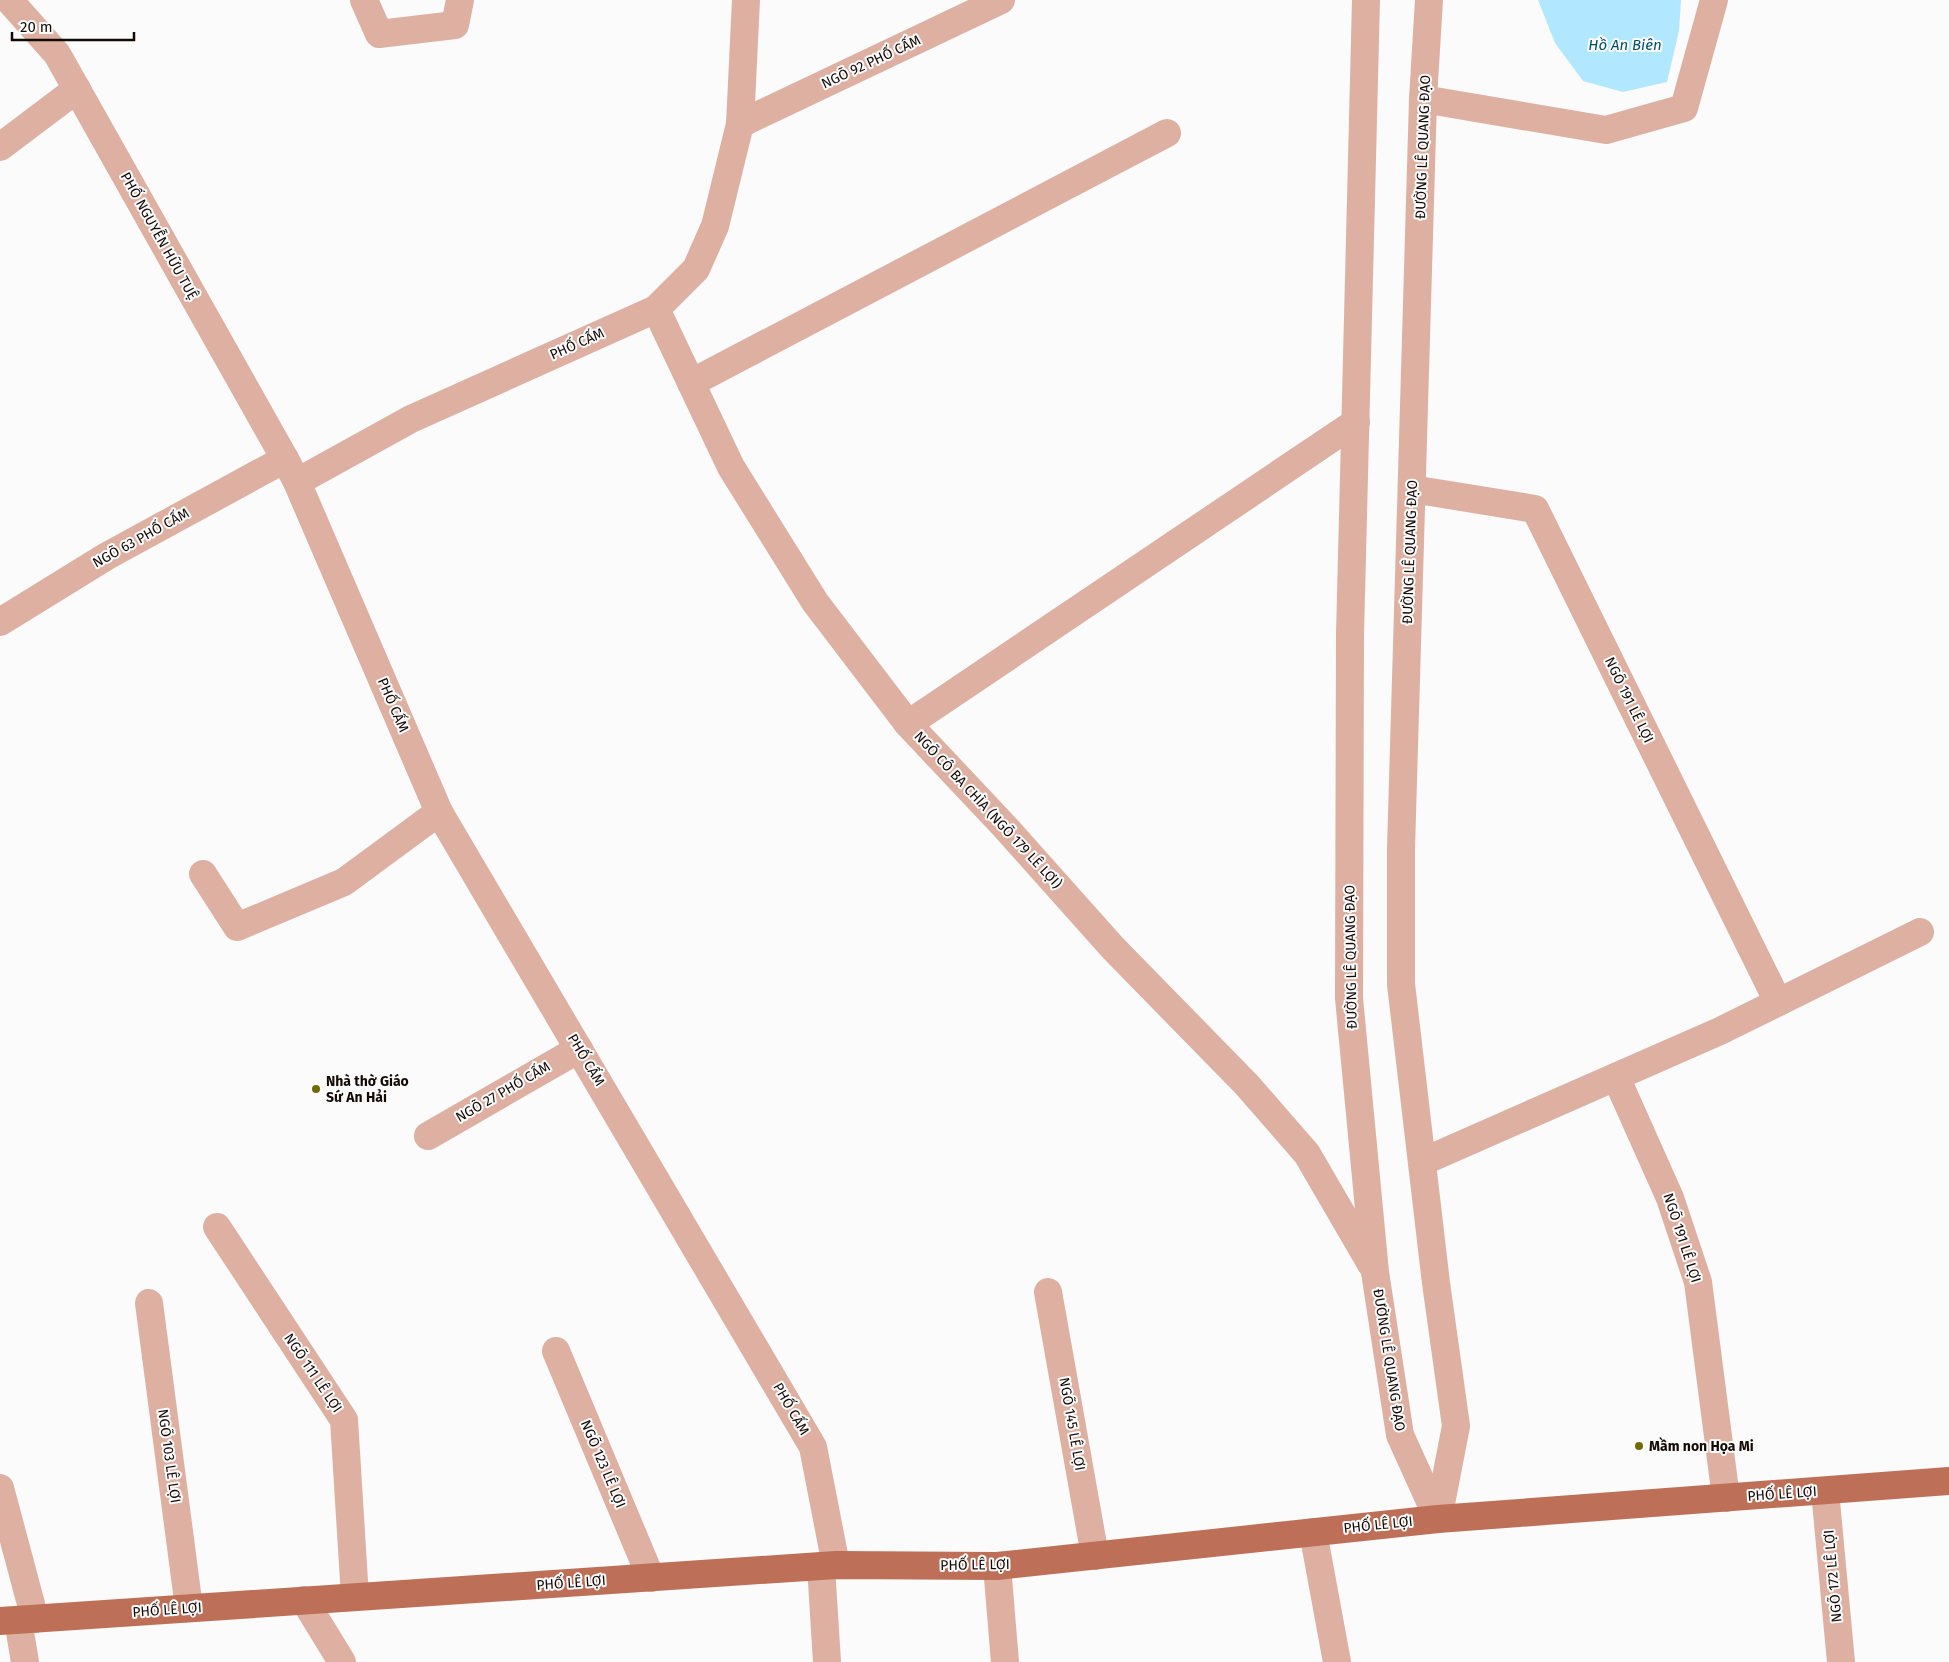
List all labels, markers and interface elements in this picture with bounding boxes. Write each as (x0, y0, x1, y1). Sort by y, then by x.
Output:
scale bar (12, 10, 135, 42)
text: 20 m (20, 18, 53, 36)
street label: NGÕ 92 PHỐ CẤM (818, 29, 923, 92)
water label: Hồ An Biên (1588, 36, 1662, 54)
street label: ĐƯỜNG LÊ QUANG ĐẠO (1411, 75, 1434, 219)
street label: PHỐ NGUYỄN HỮU TUỆ (117, 168, 204, 303)
street label: PHỐ CẤM (546, 322, 607, 364)
street label: ĐƯỜNG LÊ QUANG ĐẠO (1398, 480, 1421, 624)
street label: NGÕ 63 PHỐ CẤM (88, 502, 192, 572)
street label: NGÕ 191 LÊ LỢI (1601, 654, 1658, 746)
street label: PHỐ CẤM (374, 674, 415, 735)
street label: NGÕ CÔ BA CHÌA (NGÕ 179 LÊ LỢI) (911, 727, 1066, 892)
street label: ĐƯỜNG LÊ QUANG ĐẠO (1340, 885, 1361, 1029)
street label: PHỐ CẤM (564, 1029, 611, 1089)
street label: NGÕ 27 PHỐ CẤM (451, 1055, 553, 1126)
place label: Nhà thờ Giáo Sứ An Hải (326, 1073, 409, 1106)
marker: Nhà thờ Giáo Sứ An Hải (310, 1083, 322, 1095)
street label: NGÕ 191 LÊ LỢI (1660, 1191, 1705, 1285)
street label: ĐƯỜNG LÊ QUANG ĐẠO (1369, 1287, 1410, 1433)
street label: NGÕ 111 LÊ LỢI (280, 1330, 347, 1416)
street label: NGÕ 145 LÊ LỢI (1055, 1376, 1090, 1472)
street label: PHỐ CẤM (769, 1378, 815, 1438)
street label: NGÕ 103 LÊ LỢI (154, 1408, 185, 1504)
street label: NGÕ 123 LÊ LỢI (577, 1417, 630, 1511)
place label: Mầm non Họa Mi (1649, 1436, 1754, 1455)
marker: Mầm non Họa Mi (1633, 1440, 1645, 1452)
street label: PHỐ LÊ LỢI (1747, 1480, 1817, 1505)
street label: PHỐ LÊ LỢI (1342, 1510, 1413, 1537)
street label: NGÕ 172 LÊ LỢI (1819, 1529, 1846, 1623)
street label: PHỐ LÊ LỢI (940, 1553, 1010, 1574)
street label: PHỐ LÊ LỢI (536, 1569, 606, 1594)
street label: PHỐ LÊ LỢI (132, 1596, 202, 1621)

